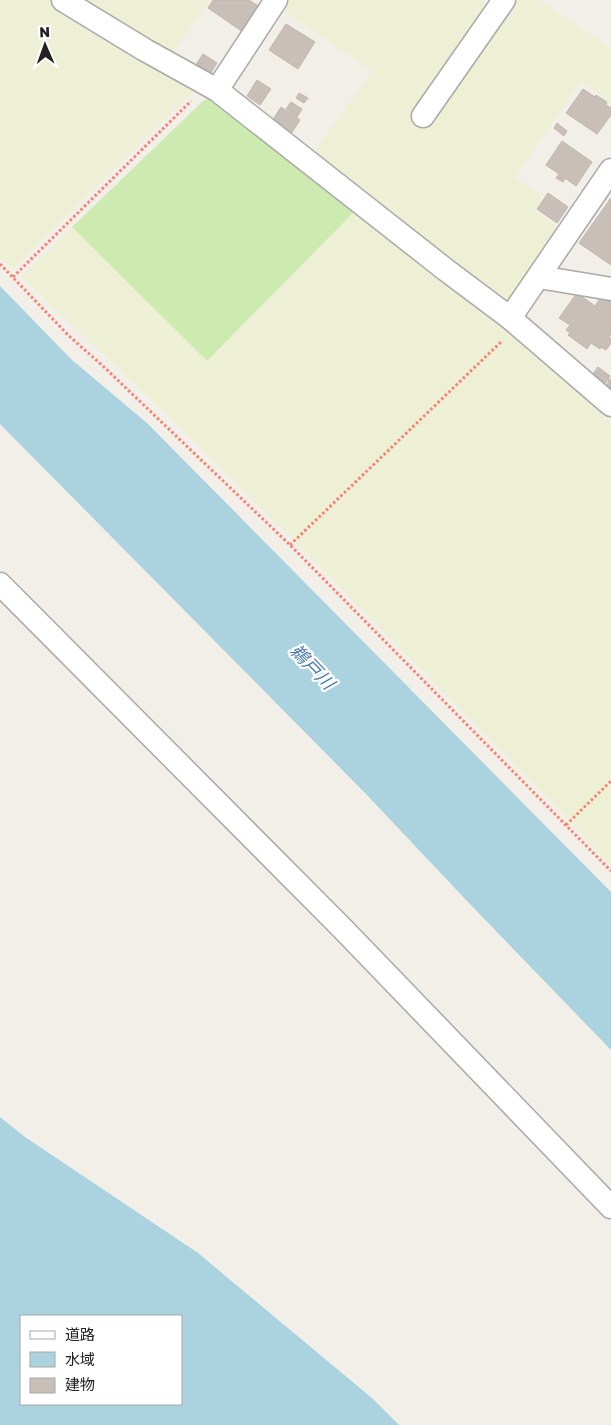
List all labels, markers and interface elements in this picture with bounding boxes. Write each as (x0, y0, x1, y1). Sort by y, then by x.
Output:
north arrow (20, 20, 70, 70)
text: N (39, 23, 50, 40)
water label: 鵜戸川 (286, 639, 341, 695)
legend (20, 1315, 182, 1405)
text: 道路 (65, 1325, 95, 1343)
text: 水域 (65, 1350, 95, 1368)
text: 建物 (65, 1375, 95, 1393)

